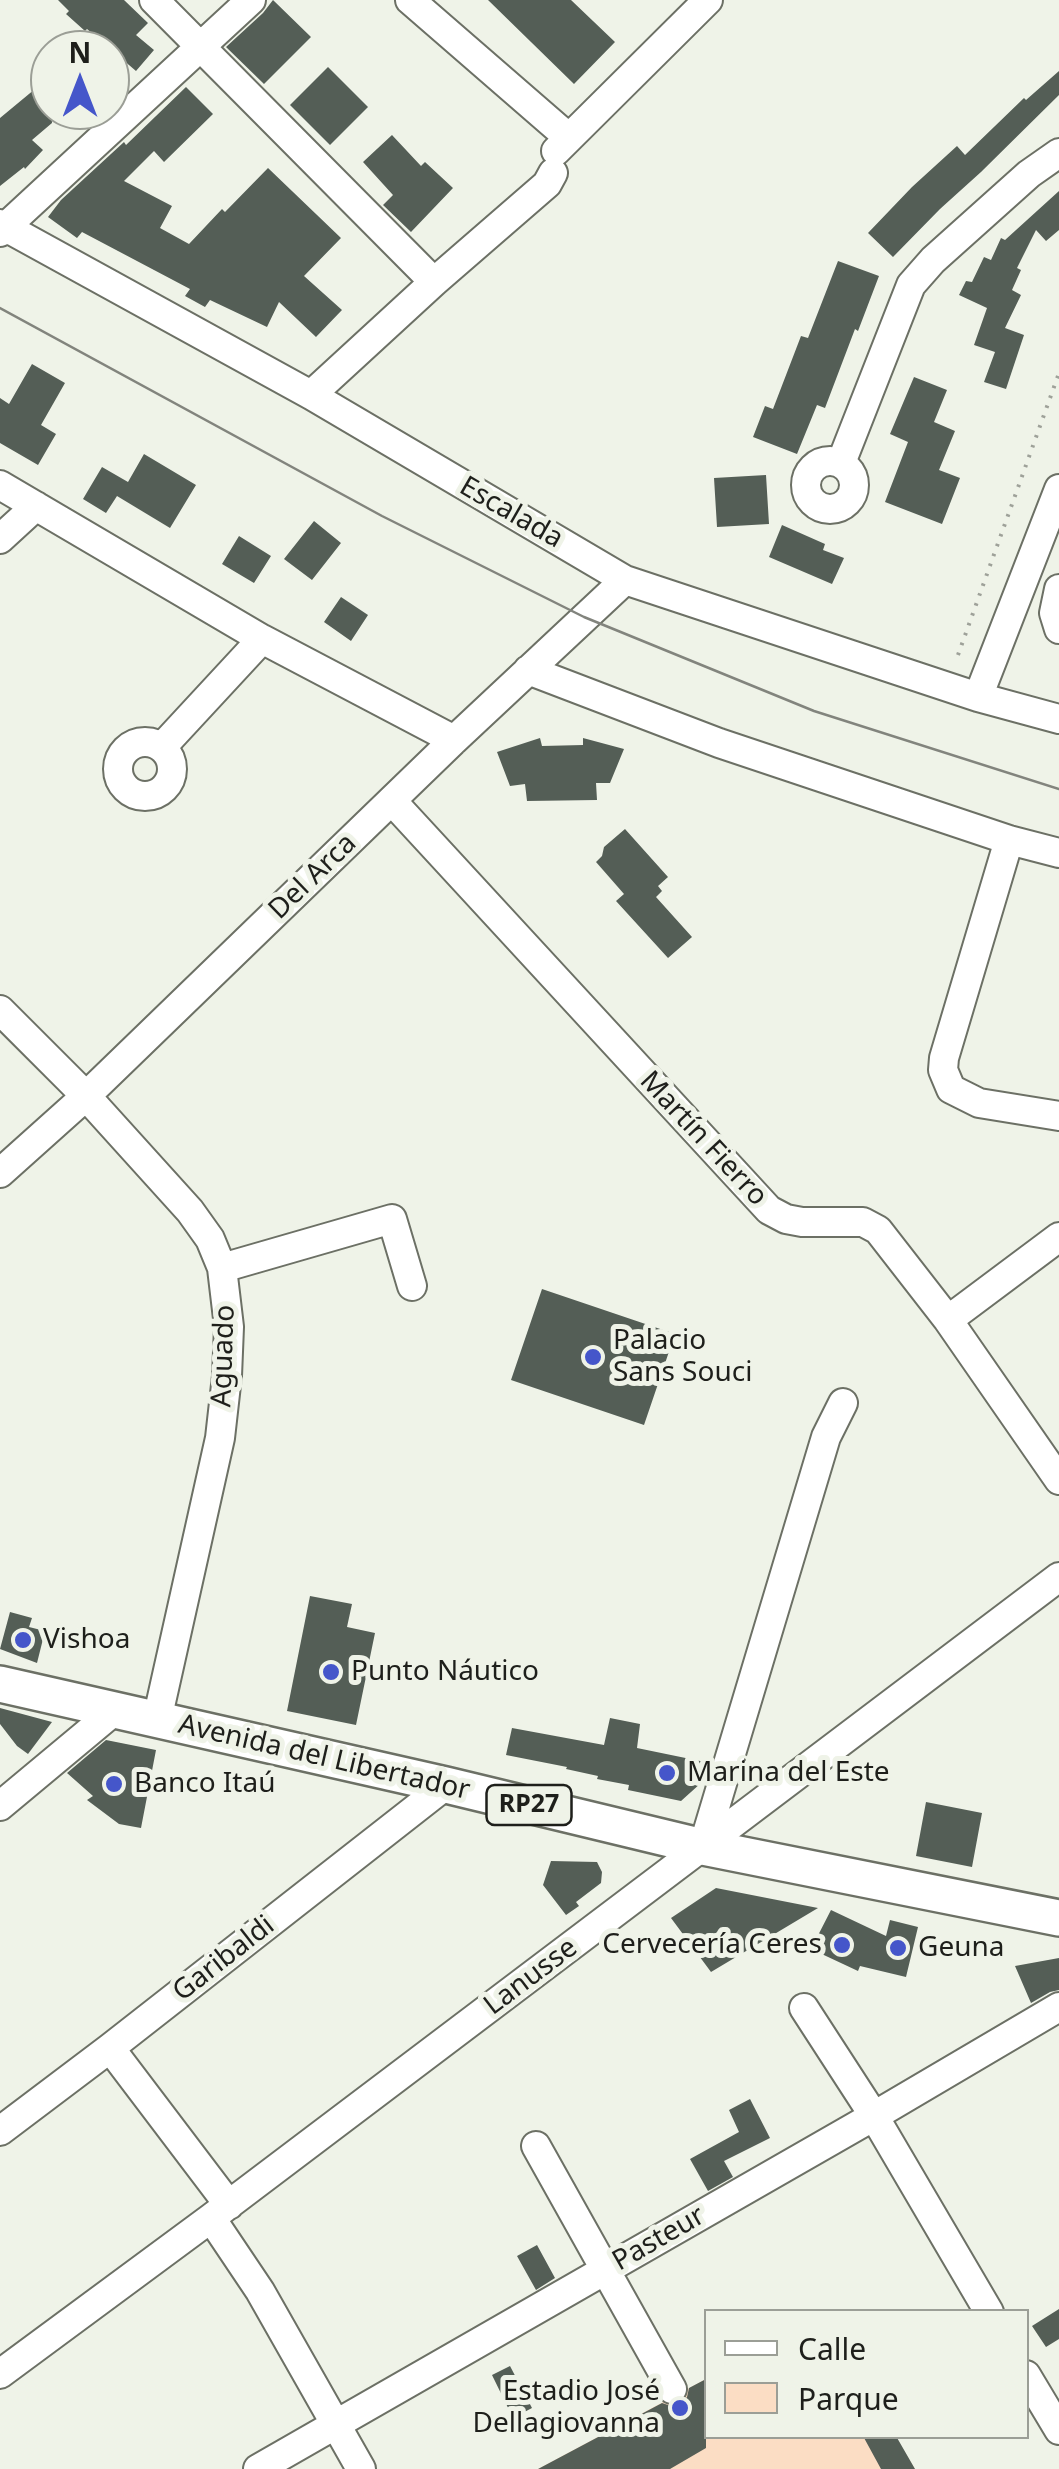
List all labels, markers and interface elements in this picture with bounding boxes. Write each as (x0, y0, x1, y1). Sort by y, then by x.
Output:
north arrow (30, 30, 130, 130)
text: N (69, 33, 91, 71)
street label: Escalada (453, 470, 569, 556)
street label: Del Arca (262, 827, 364, 927)
street label: Martín Fierro (632, 1065, 774, 1213)
street label: Aguado (205, 1304, 243, 1408)
place label: Palacio Sans Souci (613, 1324, 752, 1390)
marker: Palacio Sans Souci (582, 1346, 604, 1368)
place label: Vishoa (43, 1623, 130, 1657)
marker: Vishoa (12, 1629, 34, 1651)
place label: Punto Náutico (351, 1655, 539, 1689)
marker: Punto Náutico (320, 1661, 342, 1683)
street label: Avenida del Libertador (175, 1708, 473, 1808)
place label: Marina del Este (687, 1756, 890, 1790)
marker: Marina del Este (656, 1762, 678, 1784)
place label: Banco Itaú (134, 1767, 275, 1801)
marker: Banco Itaú (103, 1773, 125, 1795)
road number: RP27 (486, 1785, 572, 1825)
street label: Garibaldi (167, 1909, 281, 2009)
place label: Cervecería Ceres (602, 1928, 822, 1962)
street label: Lanusse (478, 1931, 584, 2023)
place label: Geuna (918, 1931, 1004, 1965)
marker: Cervecería Ceres (831, 1934, 853, 1956)
marker: Geuna (887, 1937, 909, 1959)
street label: Pasteur (607, 2199, 711, 2279)
legend (704, 2309, 1029, 2439)
text: Calle (798, 2328, 866, 2369)
place label: Estadio José Dellagiovanna (473, 2375, 660, 2441)
text: Parque (798, 2378, 899, 2419)
marker: Estadio José Dellagiovanna (669, 2397, 691, 2419)

